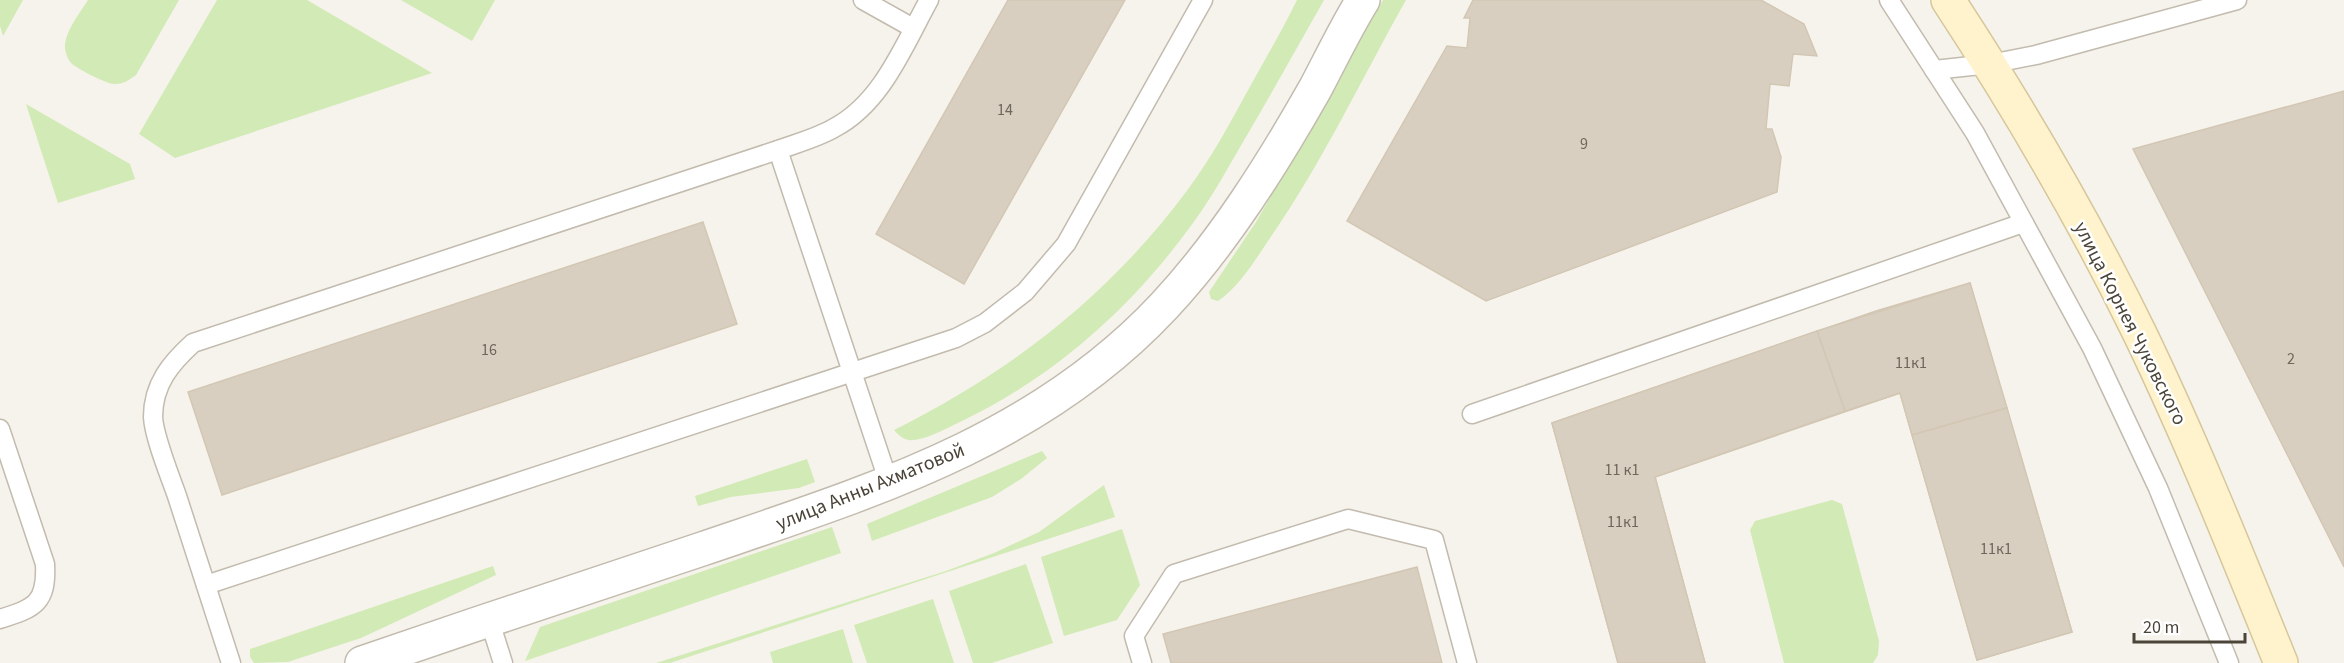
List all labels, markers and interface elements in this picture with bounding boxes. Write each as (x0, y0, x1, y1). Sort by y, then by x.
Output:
house number: 14 (997, 99, 1013, 121)
house number: 9 (1580, 133, 1588, 155)
street label: улица Корнея Чуковского (2067, 217, 2194, 430)
house number: 16 (481, 339, 497, 361)
house number: 2 (2287, 348, 2295, 370)
house number: 11к1 (1895, 352, 1927, 374)
street label: улица Анны Ахматовой (772, 436, 969, 538)
house number: 11 к1 (1605, 459, 1640, 481)
house number: 11к1 (1607, 511, 1639, 533)
house number: 11к1 (1980, 538, 2012, 560)
scale bar (2134, 606, 2245, 644)
text: 20 m (2143, 615, 2179, 640)

